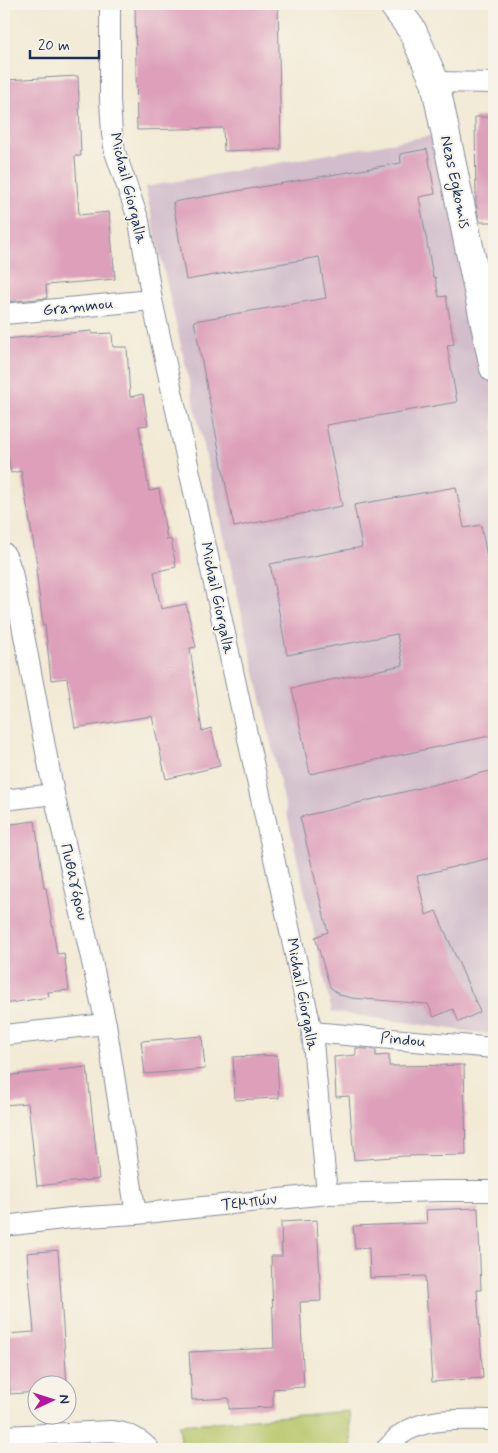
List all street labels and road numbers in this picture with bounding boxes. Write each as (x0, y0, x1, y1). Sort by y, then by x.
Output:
street label: Michail Giorgalla (104, 130, 152, 246)
street label: Neas Egkomis (434, 134, 475, 231)
street label: Grammou (42, 293, 114, 321)
street label: Michail Giorgalla (195, 540, 239, 656)
street label: Πυθαγόρου (55, 842, 93, 922)
street label: Michail Giorgalla (281, 936, 323, 1052)
street label: Pindou (380, 1028, 427, 1052)
street label: Τεμπών (220, 1189, 278, 1215)

